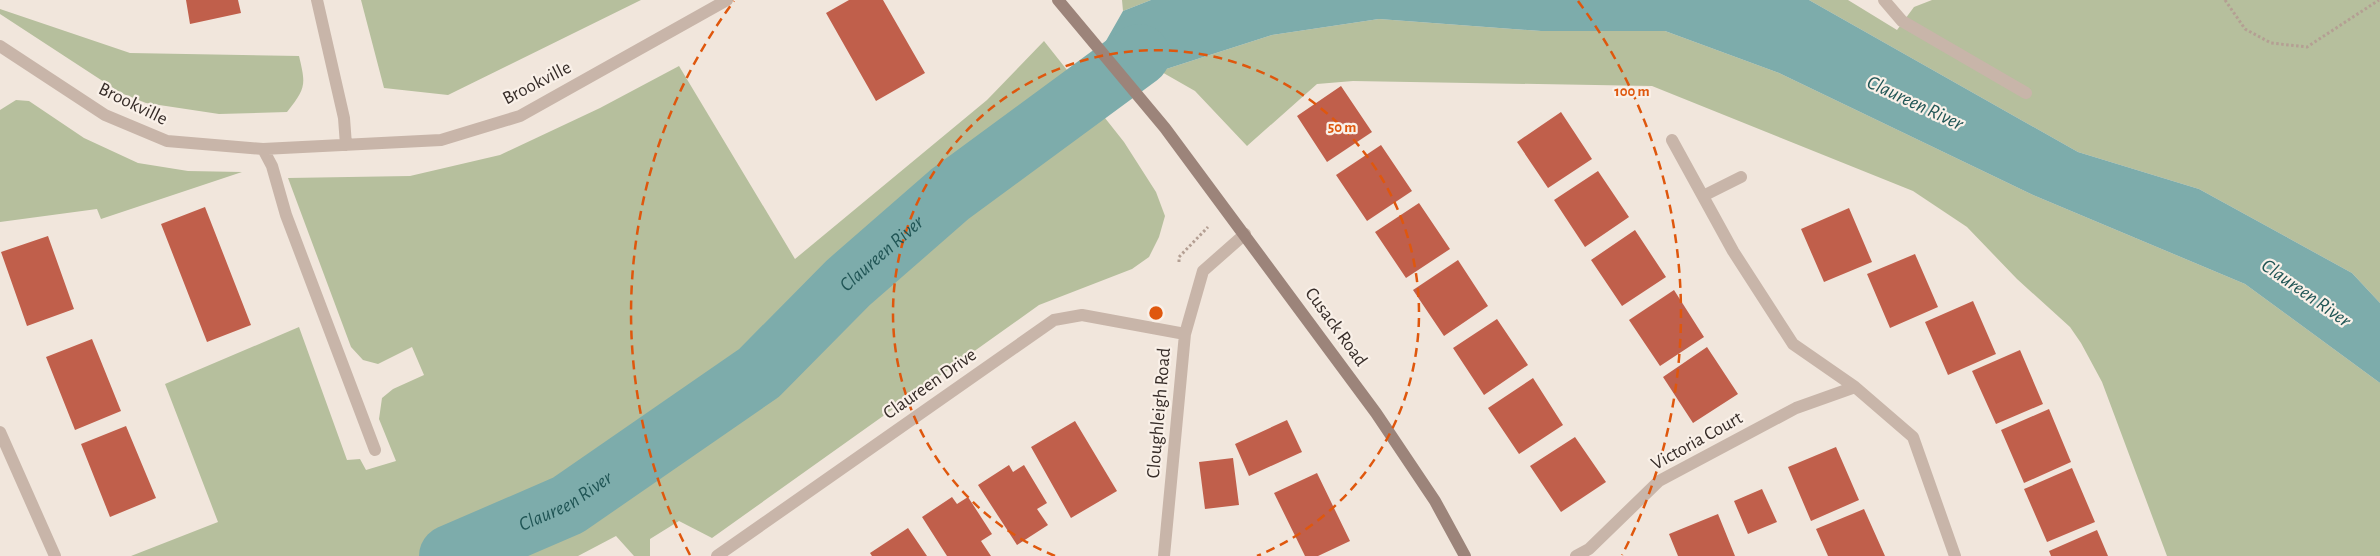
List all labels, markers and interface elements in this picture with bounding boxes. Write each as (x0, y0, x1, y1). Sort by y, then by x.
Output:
street label: Brookville (500, 58, 574, 108)
water label: Claureen River (1864, 72, 1967, 134)
street label: Brookville (95, 79, 171, 129)
text: 100 m (1614, 84, 1650, 99)
text: 50 m (1328, 120, 1356, 135)
water label: Claureen River (836, 212, 928, 295)
water label: Claureen River (2258, 255, 2355, 331)
street label: Cusack Road (1301, 284, 1371, 370)
centre of rings (1147, 304, 1165, 322)
street label: Claureen Drive (880, 345, 980, 423)
street label: Cloughleigh Road (1144, 347, 1174, 479)
street label: Victoria Court (1648, 408, 1746, 474)
water label: Claureen River (516, 467, 616, 535)

